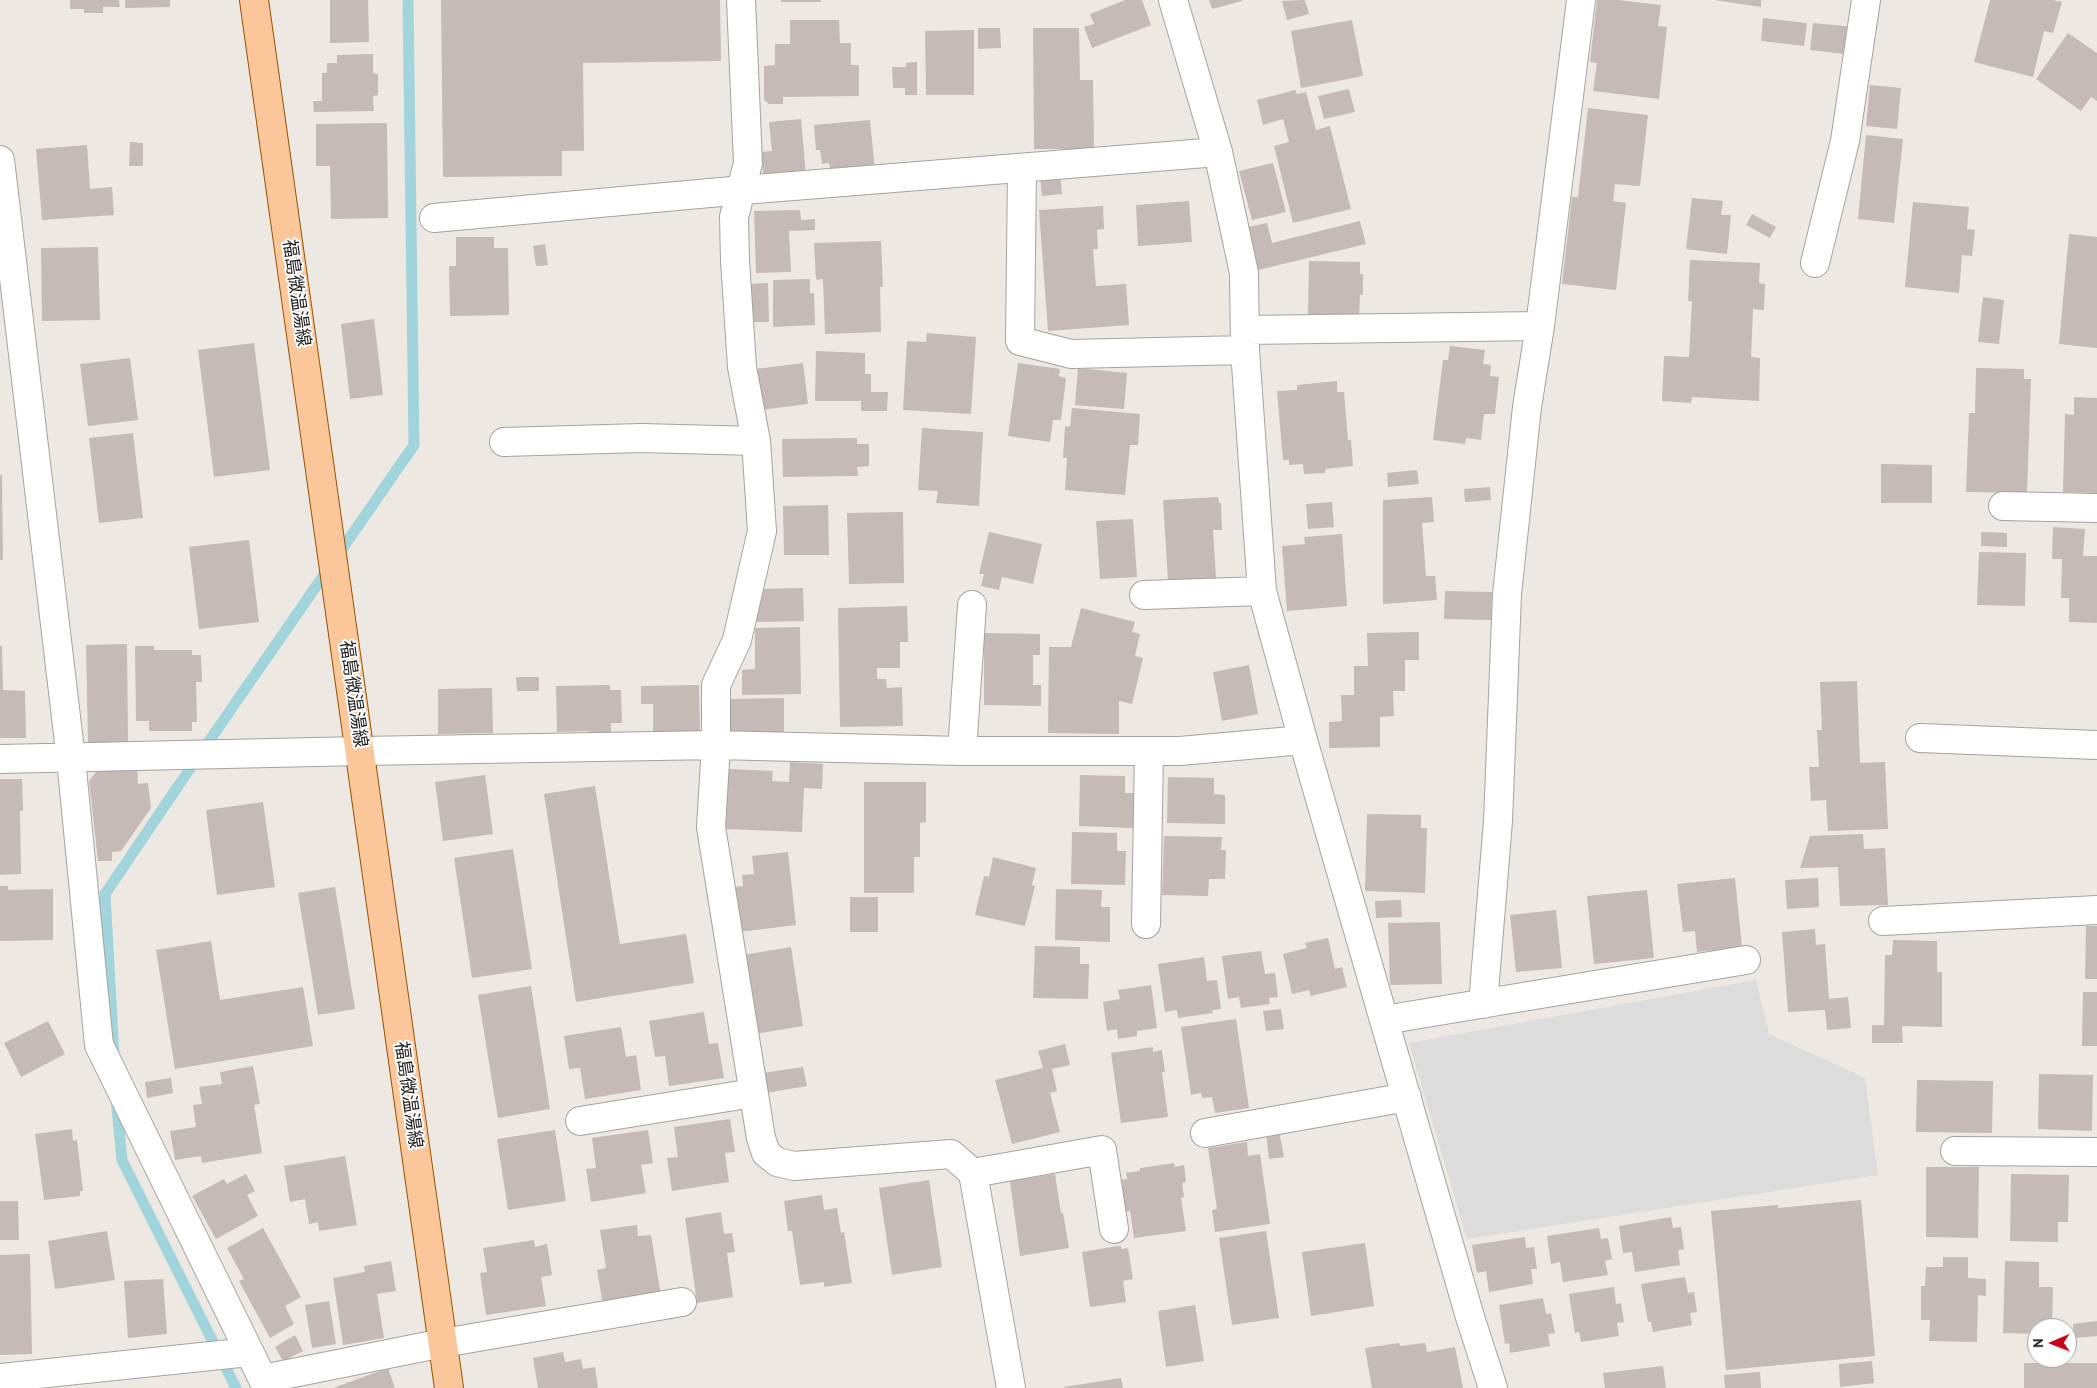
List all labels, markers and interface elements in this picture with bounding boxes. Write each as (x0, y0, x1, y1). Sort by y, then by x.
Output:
street label: 福島微温湯線 (278, 238, 314, 348)
street label: 福島微温湯線 (335, 639, 371, 749)
street label: 福島微温湯線 (390, 1040, 426, 1150)
north arrow (2027, 1318, 2077, 1368)
text: N (2029, 1338, 2047, 1348)

